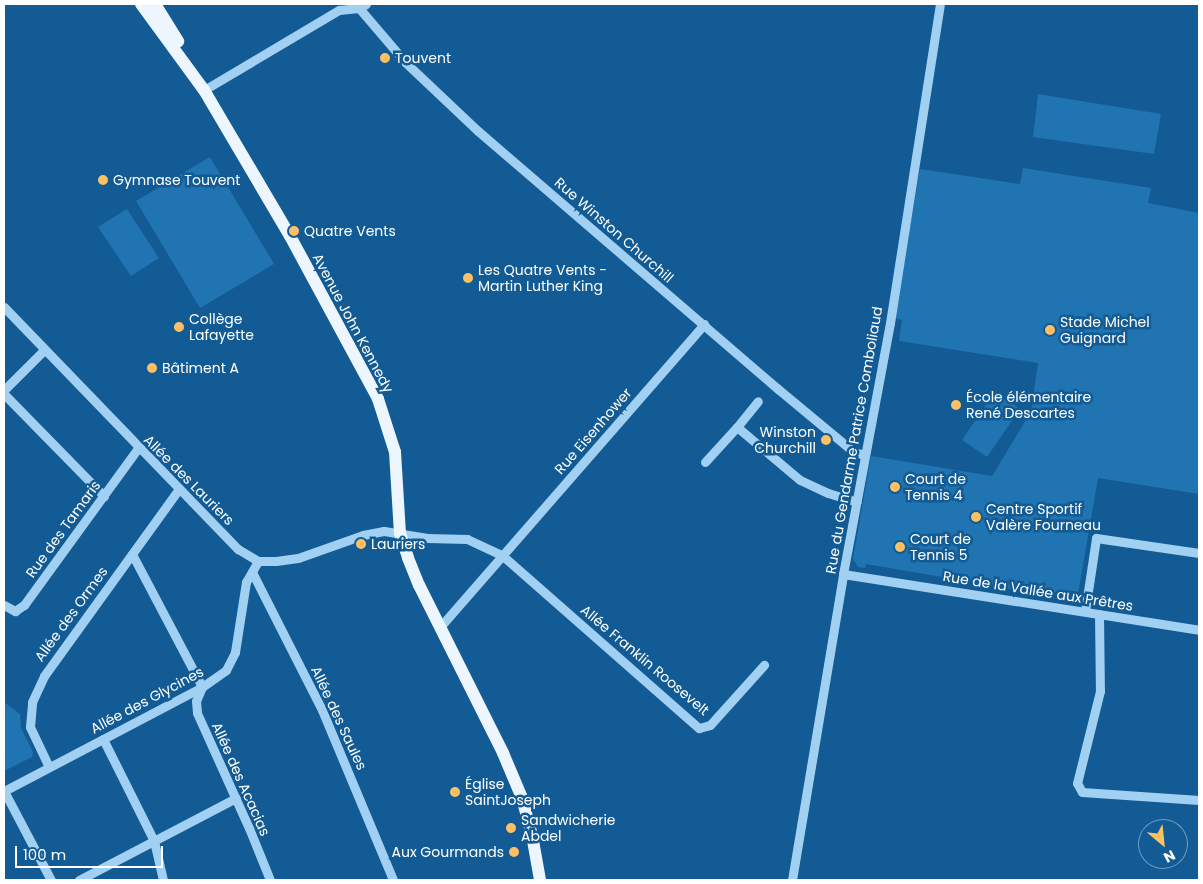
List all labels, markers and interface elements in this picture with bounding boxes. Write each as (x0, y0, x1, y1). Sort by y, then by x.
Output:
place label: Touvent (395, 50, 451, 66)
marker: Touvent (379, 52, 391, 64)
place label: Gymnase Touvent (113, 172, 240, 188)
marker: Gymnase Touvent (97, 174, 109, 186)
street label: Rue Winston Churchill (551, 174, 677, 286)
place label: Quatre Vents (304, 223, 396, 239)
marker: Quatre Vents (288, 225, 300, 237)
street label: Avenue John Kennedy (309, 250, 397, 396)
place label: Les Quatre Vents - Martin Luther King (478, 262, 607, 294)
marker: Les Quatre Vents - Martin Luther King (462, 272, 474, 284)
street label: Rue du Gendarme Patrice Comboliaud (822, 305, 886, 575)
place label: Collège Lafayette (189, 311, 254, 344)
place label: Stade Michel Guignard (1060, 314, 1150, 347)
marker: Collège Lafayette (173, 321, 185, 333)
marker: Stade Michel Guignard (1044, 324, 1056, 336)
place label: Bâtiment A (162, 360, 239, 376)
marker: Bâtiment A (146, 362, 158, 374)
street label: Rue Eisenhower (551, 384, 635, 478)
place label: École élémentaire René Descartes (966, 389, 1091, 422)
marker: École élémentaire René Descartes (950, 399, 962, 411)
place label: Winston Churchill (754, 424, 816, 457)
street label: Allée des Lauriers (140, 431, 238, 529)
marker: Winston Churchill (820, 434, 832, 446)
place label: Court de Tennis 4 (905, 471, 966, 504)
street label: Rue des Tamaris (22, 477, 104, 581)
marker: Court de Tennis 4 (889, 481, 901, 493)
place label: Centre Sportif Valère Fourneau (986, 501, 1101, 534)
marker: Centre Sportif Valère Fourneau (970, 511, 982, 523)
place label: Court de Tennis 5 (910, 531, 971, 564)
place label: Lauriers (371, 536, 425, 552)
marker: Lauriers (355, 538, 367, 550)
marker: Court de Tennis 5 (894, 541, 906, 553)
street label: Allée des Ormes (31, 563, 111, 665)
street label: Rue de la Vallée aux Prêtres (942, 568, 1134, 614)
street label: Allée Franklin Roosevelt (577, 601, 713, 719)
street label: Allée des Glycines (88, 663, 206, 737)
street label: Allée des Saules (308, 663, 370, 773)
street label: Allée des Acacias (208, 720, 274, 838)
place label: Église SaintJoseph (465, 776, 551, 809)
marker: Église SaintJoseph (449, 786, 461, 798)
place label: Sandwicherie Abdel (521, 812, 616, 844)
north arrow (1138, 819, 1188, 869)
marker: Sandwicherie Abdel (505, 822, 517, 834)
scale bar (18, 836, 165, 868)
text: 100 m (23, 844, 66, 865)
place label: Aux Gourmands (392, 844, 504, 860)
text: N (1160, 845, 1179, 868)
marker: Aux Gourmands (508, 846, 520, 858)

